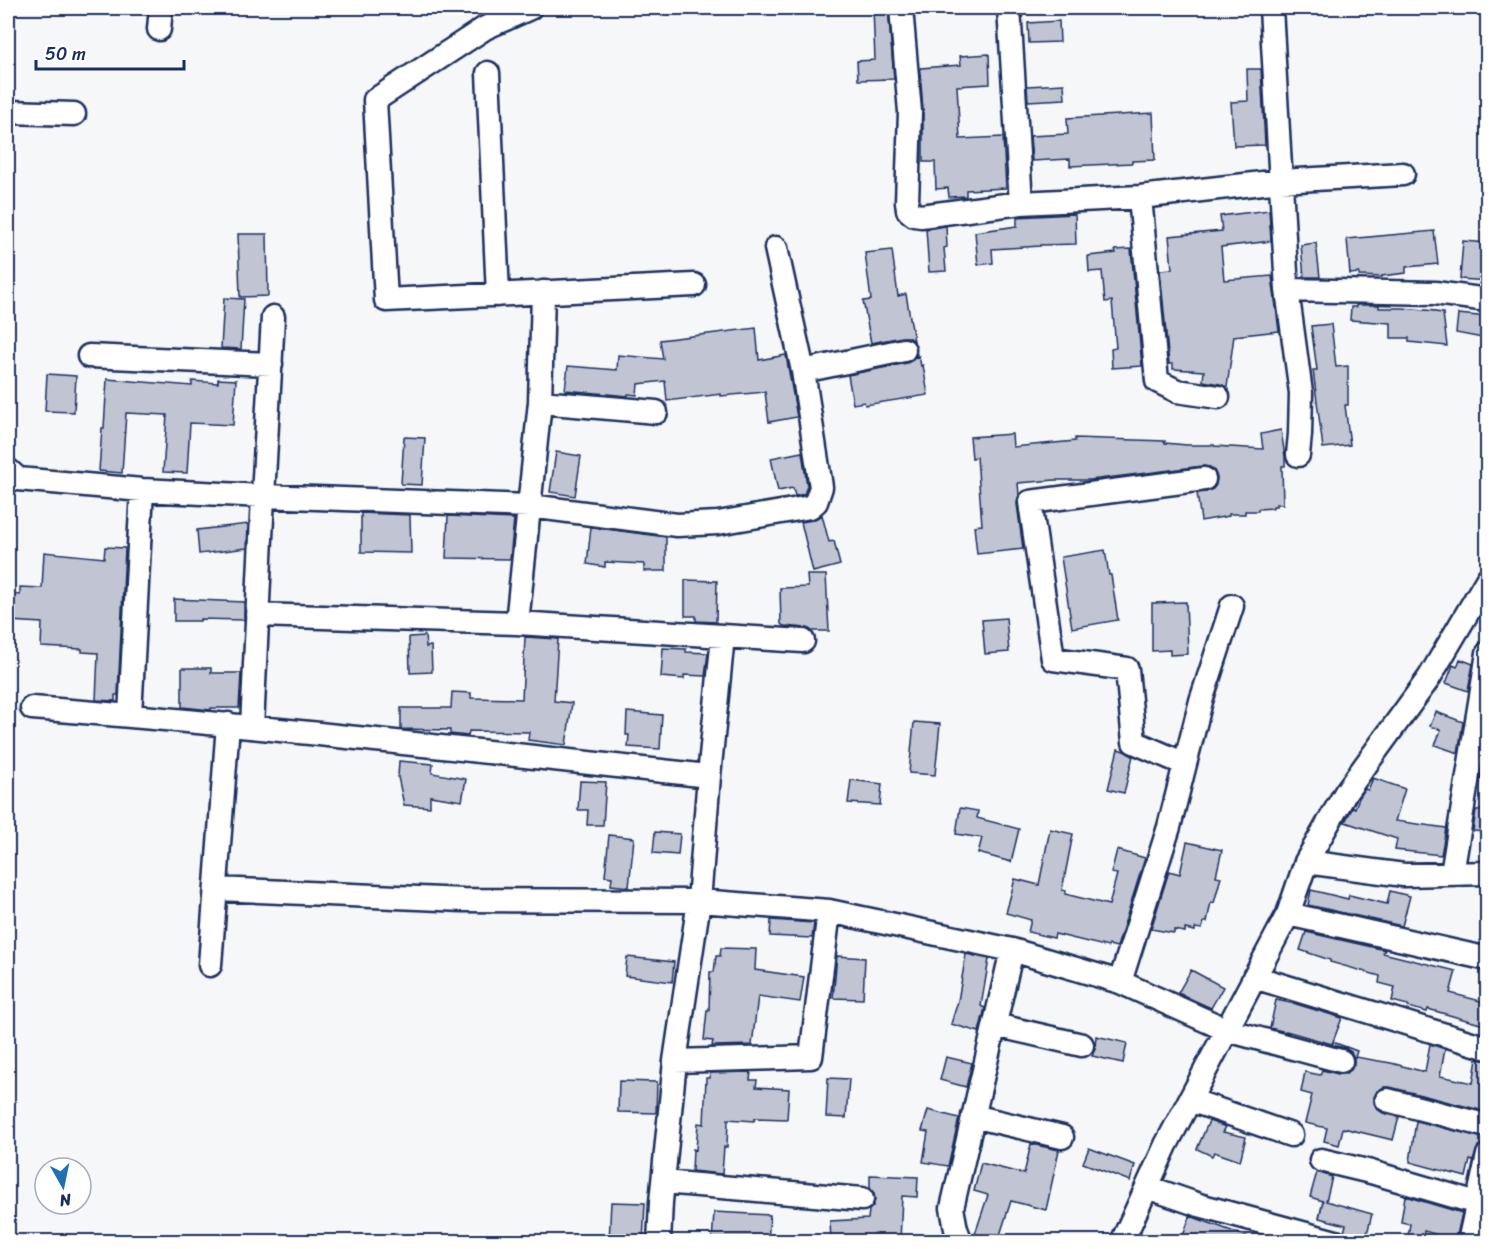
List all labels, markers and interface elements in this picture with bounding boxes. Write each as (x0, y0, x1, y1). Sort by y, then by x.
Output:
scale bar (36, 33, 184, 71)
text: 50 m (45, 38, 86, 70)
north arrow (33, 1156, 93, 1216)
text: N (57, 1185, 74, 1216)

